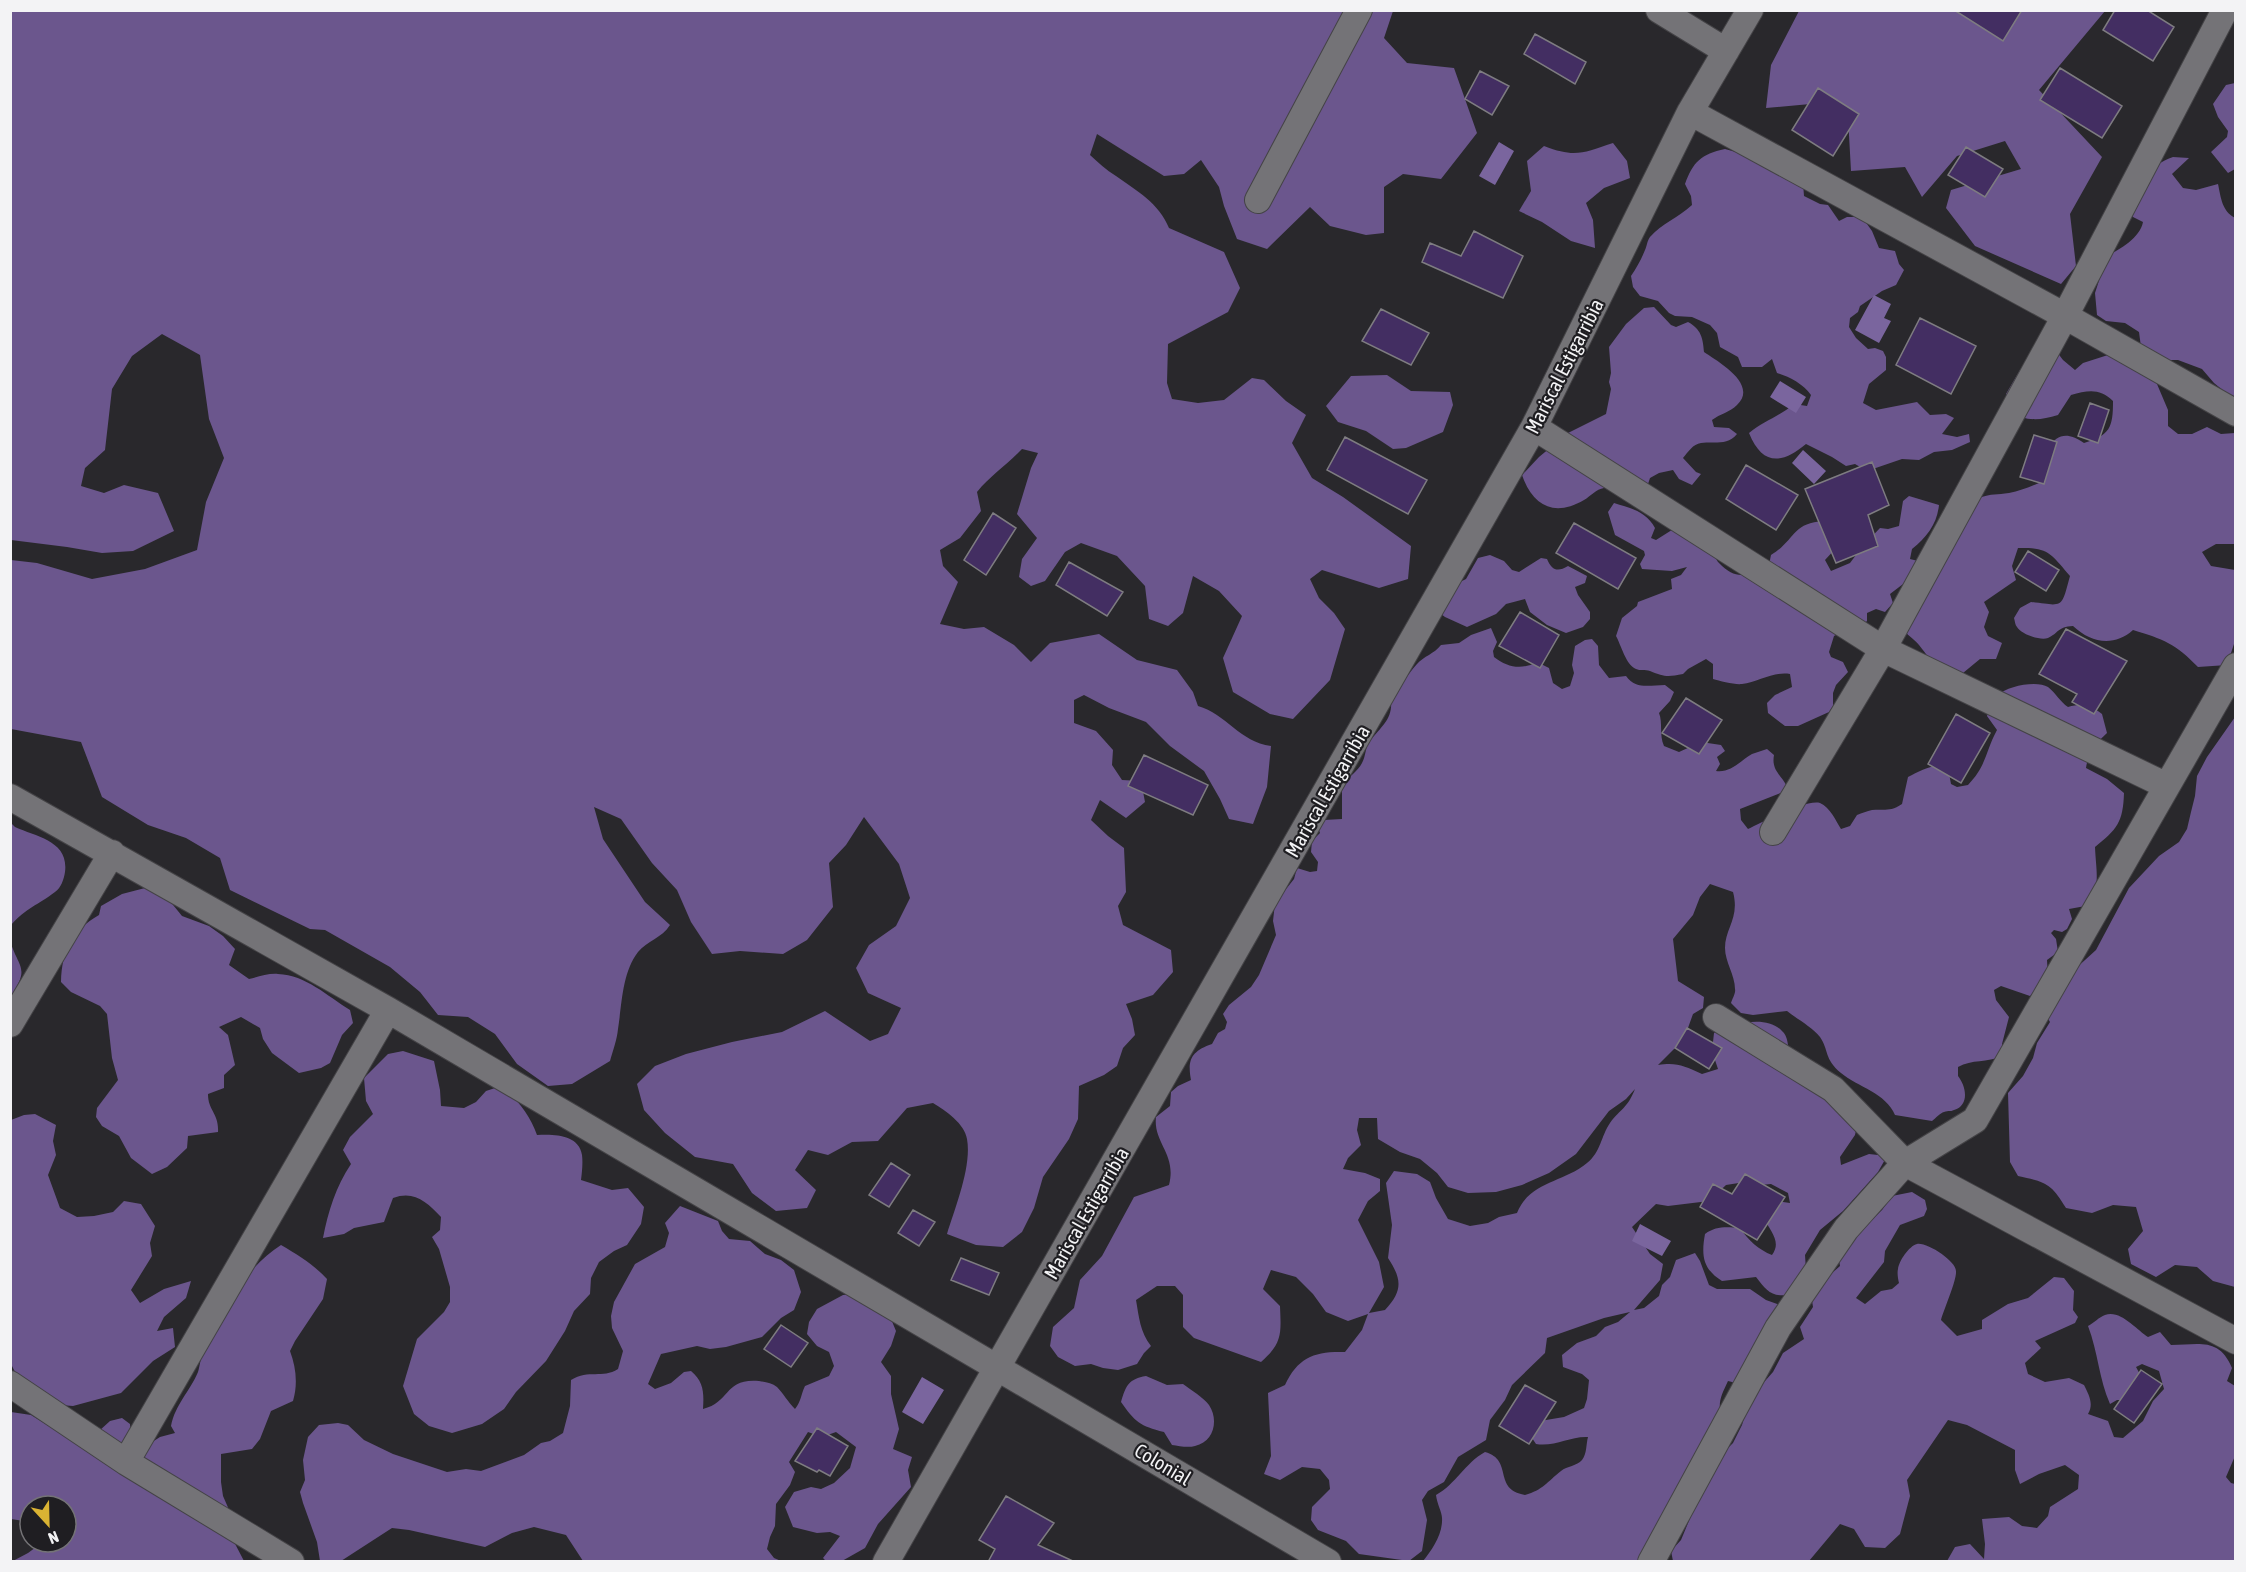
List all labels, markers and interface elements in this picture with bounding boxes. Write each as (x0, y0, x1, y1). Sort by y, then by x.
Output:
street label: Mariscal Estigarribia (1520, 295, 1608, 437)
street label: Mariscal Estigarribia (1280, 721, 1374, 861)
street label: Mariscal Estigarribia (1039, 1143, 1133, 1283)
street label: Colonial (1131, 1438, 1196, 1490)
north arrow (18, 1494, 78, 1554)
text: N (46, 1528, 61, 1548)

